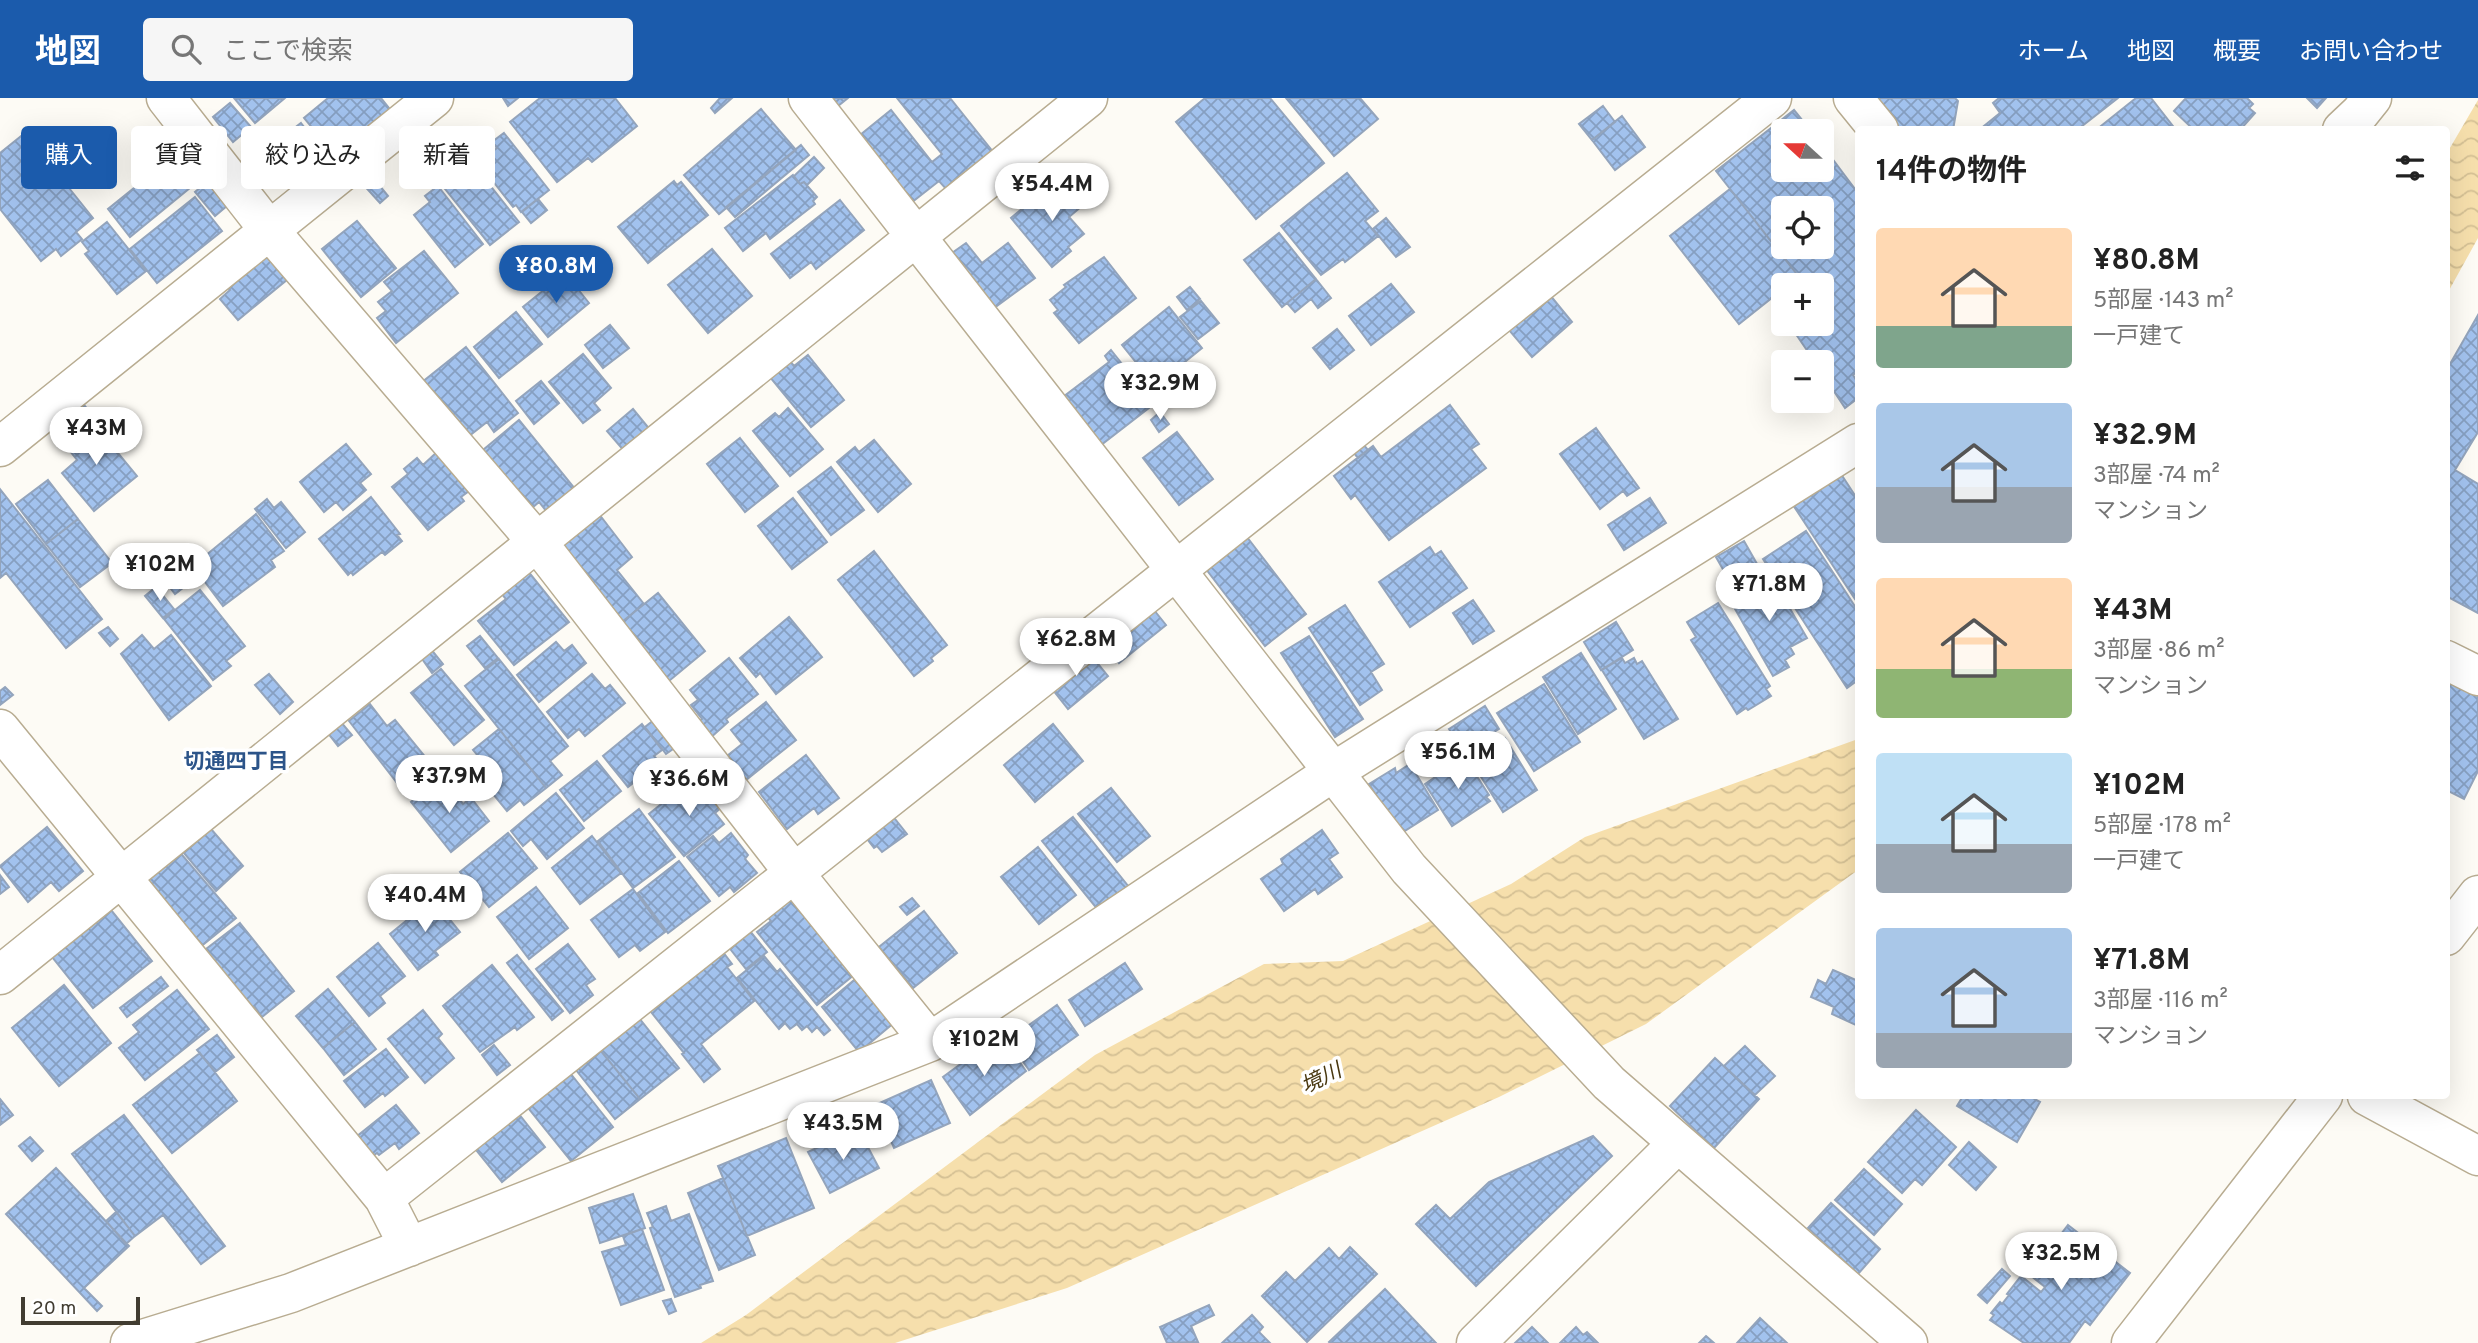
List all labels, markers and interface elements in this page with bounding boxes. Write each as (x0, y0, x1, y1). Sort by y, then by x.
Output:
search box (143, 18, 633, 81)
icon: search (167, 30, 205, 68)
text: 地図 (35, 33, 101, 75)
text: ここで検索 (223, 36, 353, 69)
text: ホーム (2018, 38, 2089, 68)
text: 地図 (2127, 38, 2175, 68)
text: 概要 (2213, 38, 2261, 68)
text: お問い合わせ (2299, 38, 2443, 68)
north arrow (1771, 119, 1834, 182)
map controls (1771, 119, 1834, 413)
chip: 購入 (21, 126, 117, 189)
chip: 賃貸 (131, 126, 227, 189)
chip: 絞り込み (241, 126, 385, 189)
chip: 新着 (399, 126, 495, 189)
icon: filters (2391, 149, 2429, 187)
text: 14件の物件 (1876, 154, 2027, 191)
pin: ¥54.4M (995, 164, 1109, 223)
text: ¥54.4M (1011, 171, 1093, 200)
button: locate (1771, 196, 1834, 259)
text: ¥80.8M (2093, 243, 2200, 280)
pin: ¥80.8M (499, 246, 613, 305)
text: ¥80.8M (515, 253, 597, 282)
icon: home (1932, 256, 2016, 340)
button: + (1771, 273, 1834, 336)
text: 5部屋 · 143 m² (2093, 287, 2234, 316)
text: 一戸建て (2093, 323, 2185, 352)
button: − (1771, 350, 1834, 413)
pin: ¥32.9M (1103, 362, 1217, 422)
text: ¥32.9M (1120, 370, 1200, 399)
pin: ¥43M (55, 408, 137, 467)
text: ¥43M (65, 415, 127, 444)
text: ¥32.9M (2093, 418, 2197, 455)
icon: home (1932, 431, 2016, 515)
text: 3部屋 · 74 m² (2093, 462, 2220, 491)
text: マンション (2093, 498, 2208, 527)
pin: ¥102M (111, 544, 209, 603)
text: ¥102M (125, 551, 195, 580)
pin: ¥71.8M (1712, 564, 1826, 623)
text: ¥71.8M (1732, 571, 1806, 600)
text: ¥43M (2093, 593, 2173, 630)
icon: home (1932, 606, 2016, 690)
pin: ¥62.8M (1019, 618, 1133, 678)
text: ¥62.8M (1036, 626, 1116, 655)
text: 3部屋 · 86 m² (2093, 637, 2225, 666)
text: マンション (2093, 673, 2208, 702)
pin: ¥56.1M (1401, 732, 1515, 791)
text: ¥56.1M (1420, 739, 1496, 768)
district label: 切通四丁目 (184, 749, 289, 776)
pin: ¥37.9M (392, 756, 506, 815)
pin: ¥36.6M (632, 758, 746, 818)
text: ¥37.9M (411, 763, 487, 792)
text: ¥36.6M (649, 766, 729, 795)
text: ¥102M (2093, 768, 2186, 805)
icon: home (1932, 781, 2016, 865)
text: 5部屋 · 178 m² (2093, 812, 2231, 841)
text: 一戸建て (2093, 848, 2185, 877)
pin: ¥40.4M (368, 874, 482, 934)
text: ¥40.4M (384, 882, 466, 911)
text: ¥71.8M (2093, 943, 2190, 980)
icon: home (1932, 956, 2016, 1040)
text: 3部屋 · 116 m² (2093, 987, 2228, 1016)
pin: ¥102M (935, 1018, 1033, 1078)
text: マンション (2093, 1023, 2208, 1052)
text: ¥102M (949, 1026, 1019, 1055)
water label: 境川 (1297, 1057, 1348, 1101)
pin: ¥43.5M (786, 1102, 900, 1162)
text: ¥43.5M (803, 1110, 883, 1139)
pin: ¥32.5M (2004, 1232, 2118, 1292)
text: ¥32.5M (2021, 1240, 2101, 1269)
scale bar (21, 1294, 140, 1326)
text: 20 m (32, 1297, 76, 1321)

